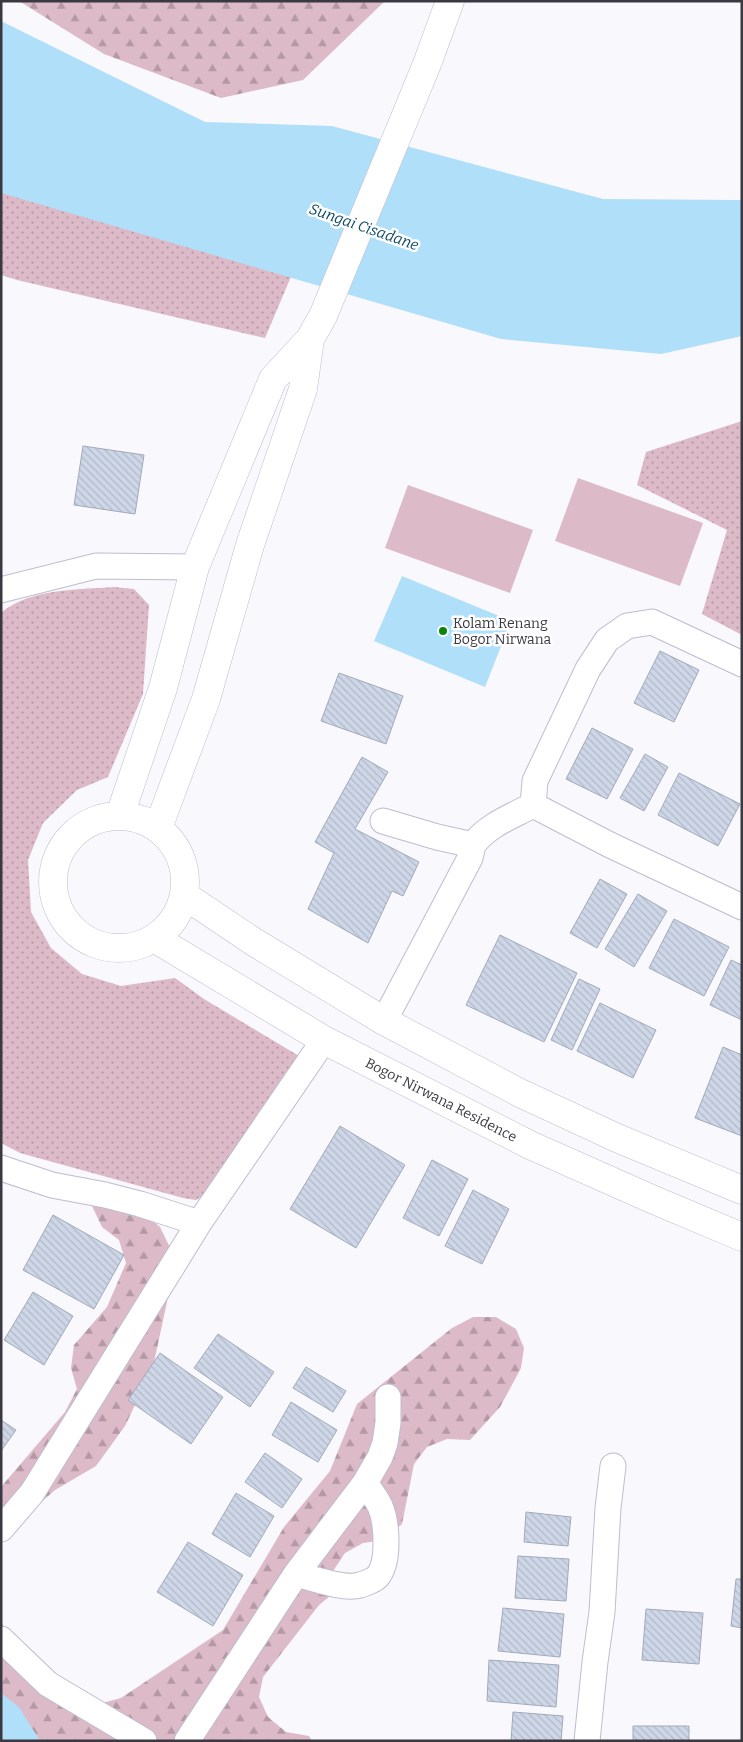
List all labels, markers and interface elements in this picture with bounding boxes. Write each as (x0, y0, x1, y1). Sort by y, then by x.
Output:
water label: Sungai Cisadane (307, 200, 421, 254)
place label: Kolam Renang Bogor Nirwana (453, 615, 552, 648)
marker: Kolam Renang Bogor Nirwana (437, 625, 449, 637)
street label: Bogor Nirwana Residence (362, 1054, 520, 1146)

